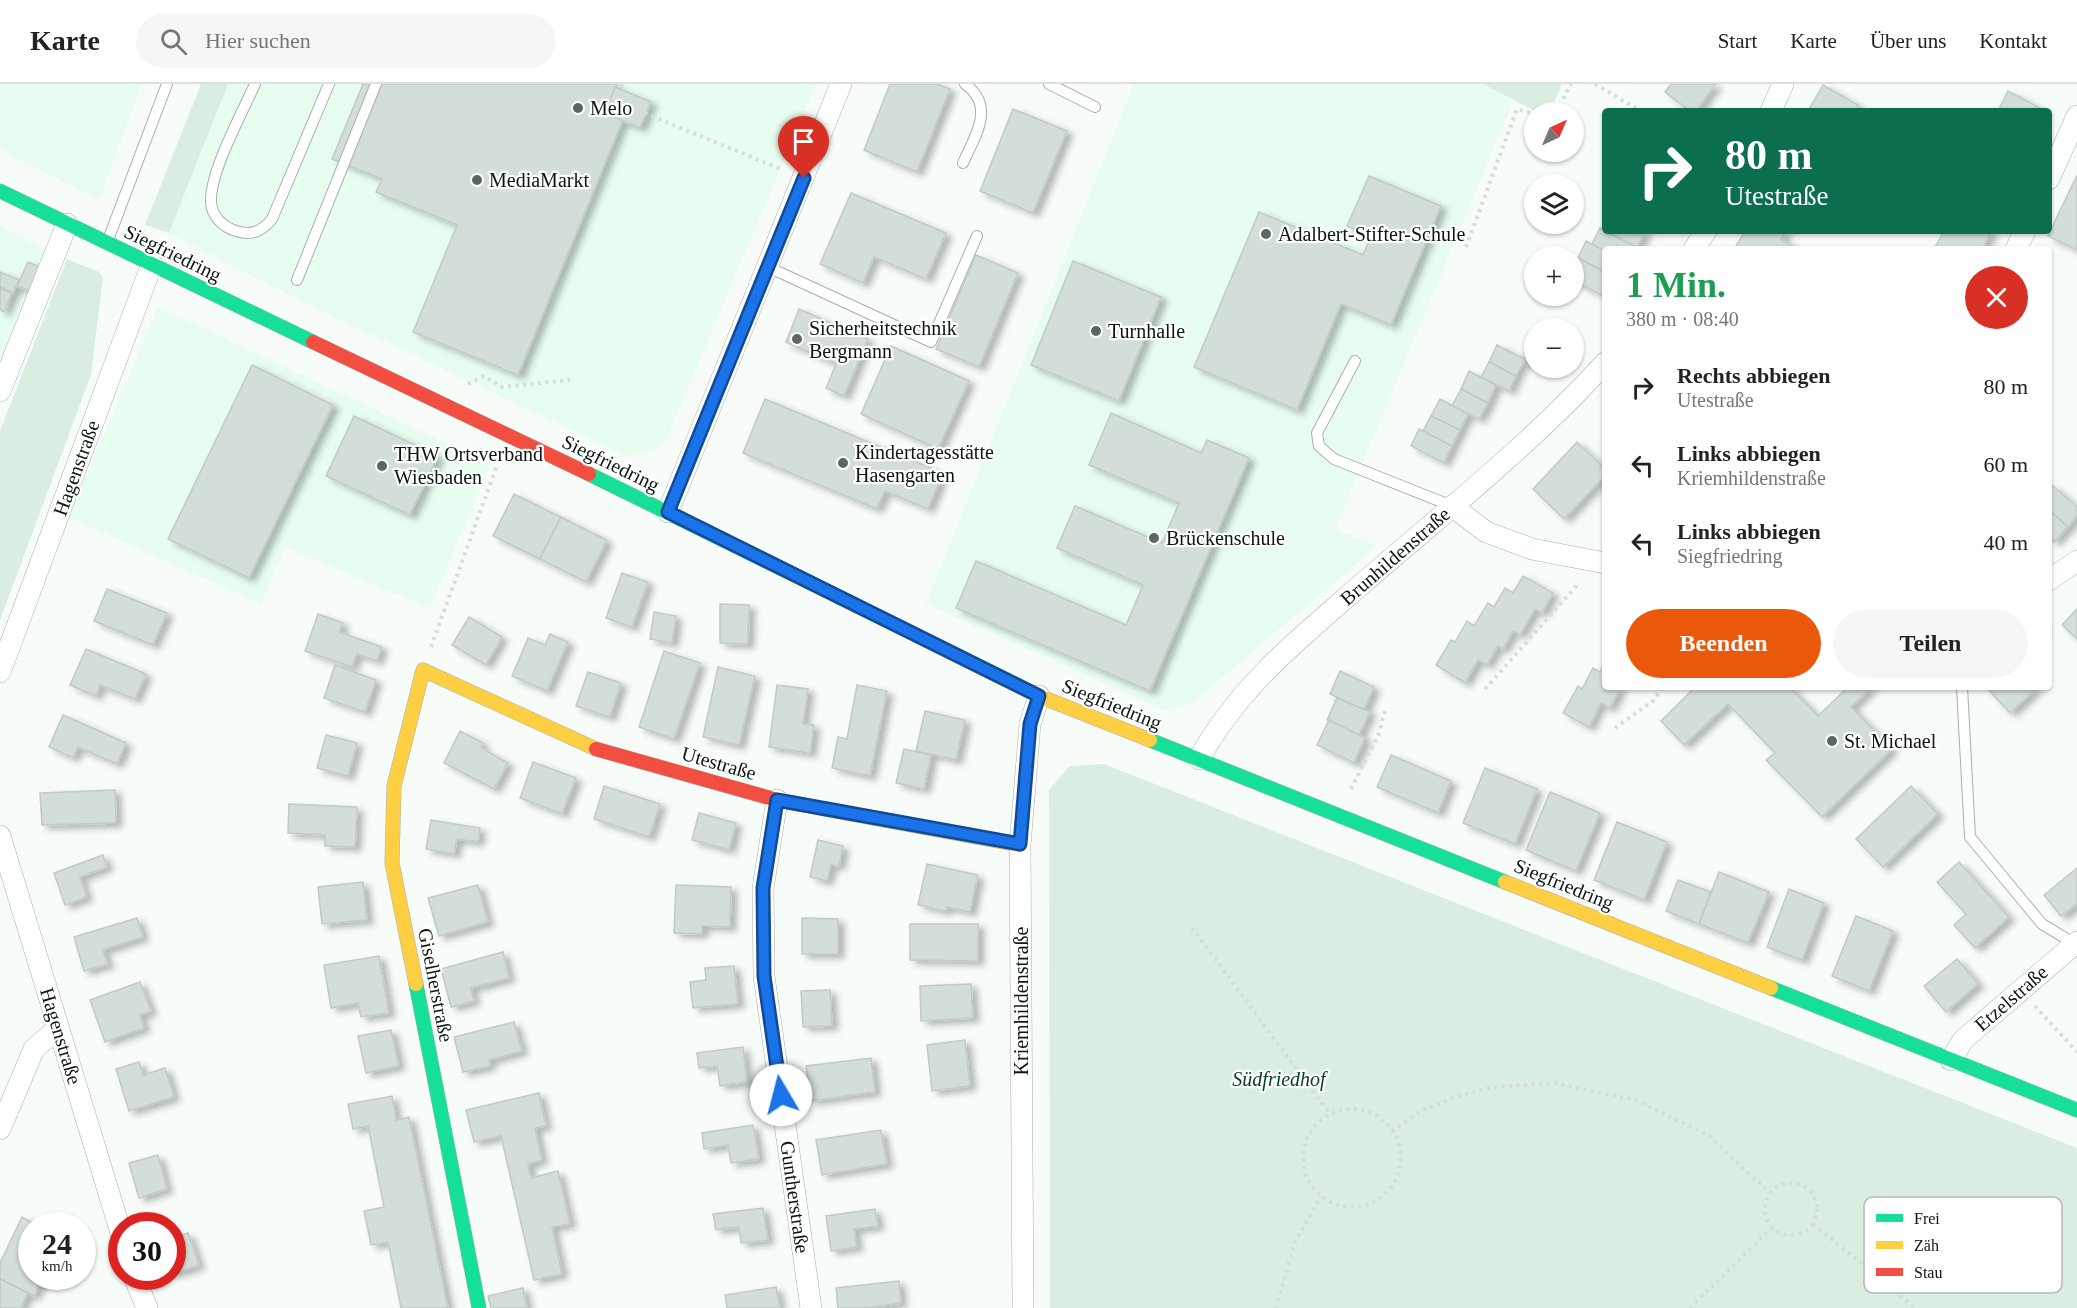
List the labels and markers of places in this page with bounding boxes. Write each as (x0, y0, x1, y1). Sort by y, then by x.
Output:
place label: Melo (590, 97, 632, 119)
marker: Melo (571, 101, 585, 115)
pin (778, 116, 829, 178)
place label: MediaMarkt (489, 169, 589, 191)
marker: MediaMarkt (470, 173, 484, 187)
place label: Adalbert-Stifter-Schule (1278, 223, 1465, 245)
marker: Adalbert-Stifter-Schule (1259, 227, 1273, 241)
place label: Sicherheitstechnik Bergmann (809, 317, 957, 363)
place label: Turnhalle (1108, 320, 1185, 342)
marker: Turnhalle (1089, 324, 1103, 338)
marker: Sicherheitstechnik Bergmann (790, 332, 804, 346)
place label: Kindertagesstätte Hasengarten (855, 441, 994, 487)
place label: THW Ortsverband Wiesbaden (394, 443, 543, 488)
marker: Kindertagesstätte Hasengarten (836, 456, 850, 470)
marker: THW Ortsverband Wiesbaden (375, 459, 389, 473)
place label: Brückenschule (1166, 527, 1285, 549)
marker: Brückenschule (1147, 531, 1161, 545)
place label: St. Michael (1844, 730, 1937, 752)
marker: St. Michael (1825, 734, 1839, 748)

